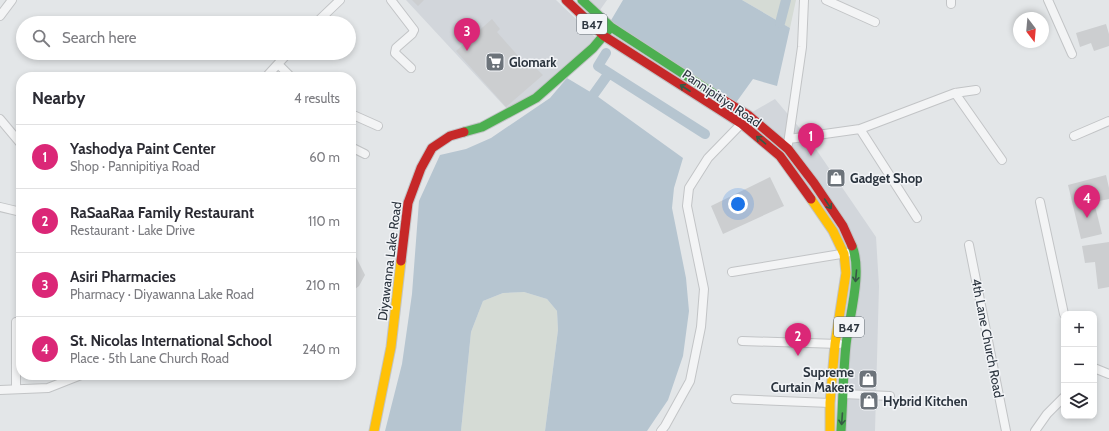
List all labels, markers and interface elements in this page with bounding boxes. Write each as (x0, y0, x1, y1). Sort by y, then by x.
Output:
north arrow (1013, 12, 1049, 48)
road number: B47 (577, 14, 607, 34)
search box (16, 16, 356, 60)
pin: 3 (454, 18, 480, 51)
icon: search (30, 27, 52, 49)
text: Search here (62, 29, 137, 47)
supermarket icon: Glomark (484, 51, 506, 73)
place label: Glomark (509, 54, 557, 70)
street label: Pannipitiya Road (679, 66, 765, 130)
one-way arrow (679, 83, 691, 91)
text: Nearby (32, 88, 85, 108)
text: 4 results (294, 90, 340, 106)
pin: 1 (798, 123, 824, 156)
one-way arrow (755, 136, 766, 145)
text: Yashodya Paint Center (70, 140, 215, 158)
text: 1 (43, 149, 47, 165)
text: 60 m (309, 149, 340, 165)
text: Shop · Pannipitiya Road (70, 158, 200, 174)
shop icon: Gadget Shop (825, 167, 847, 189)
place label: Gadget Shop (850, 170, 923, 186)
pin: 4 (1074, 185, 1100, 218)
your location (728, 194, 748, 214)
one-way arrow (825, 198, 833, 210)
street label: Diyawanna Lake Road (374, 200, 404, 322)
text: RaSaaRaa Family Restaurant (70, 204, 254, 222)
text: 2 (42, 213, 48, 229)
text: 110 m (308, 213, 340, 229)
text: Restaurant · Lake Drive (70, 222, 195, 238)
text: Asiri Pharmacies (70, 268, 176, 286)
one-way arrow (852, 269, 859, 282)
text: 3 (41, 277, 49, 293)
text: 210 m (306, 277, 340, 293)
street label: 4th Lane Church Road (969, 277, 1007, 399)
text: Pharmacy · Diyawanna Lake Road (70, 286, 254, 302)
map controls (1061, 311, 1097, 419)
button: + (1061, 311, 1097, 347)
road number: B47 (834, 317, 864, 337)
pin: 2 (785, 323, 811, 356)
text: St. Nicolas International School (70, 332, 272, 350)
text: 4 (41, 341, 49, 357)
text: 240 m (302, 341, 340, 357)
button: − (1061, 347, 1097, 383)
text: Place · 5th Lane Church Road (70, 350, 229, 366)
place label: Supreme Curtain Makers (771, 364, 854, 395)
shop icon: Supreme Curtain Makers (857, 368, 879, 390)
button: layers (1061, 383, 1097, 419)
shop icon: Hybrid Kitchen (858, 390, 880, 412)
place label: Hybrid Kitchen (883, 393, 968, 409)
one-way arrow (838, 412, 845, 425)

